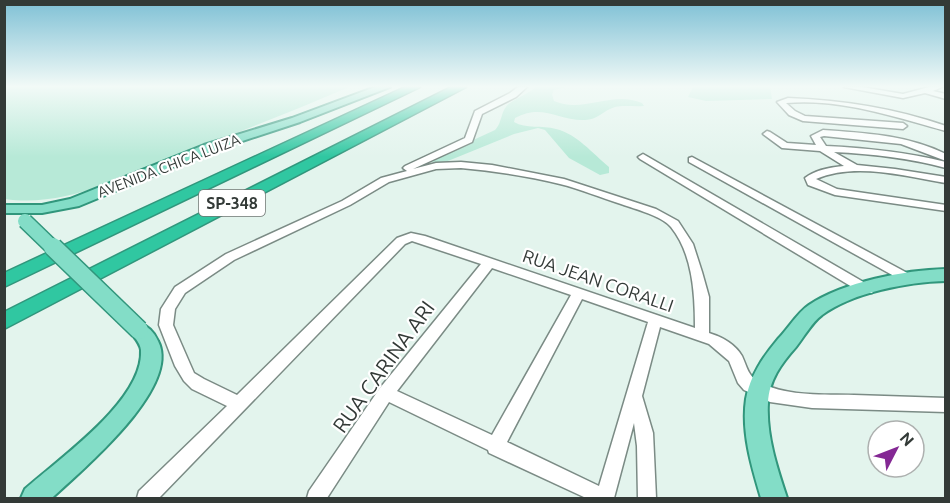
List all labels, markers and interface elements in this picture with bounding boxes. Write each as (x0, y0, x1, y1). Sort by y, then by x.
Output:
street label: AVENIDA CHICA LUIZA (95, 130, 243, 201)
road number: SP-348 (199, 190, 265, 216)
street label: RUA JEAN CORALLI (520, 245, 676, 315)
street label: RUA CARINA ARI (327, 296, 439, 437)
north arrow (866, 419, 926, 479)
text: N (896, 429, 918, 449)

